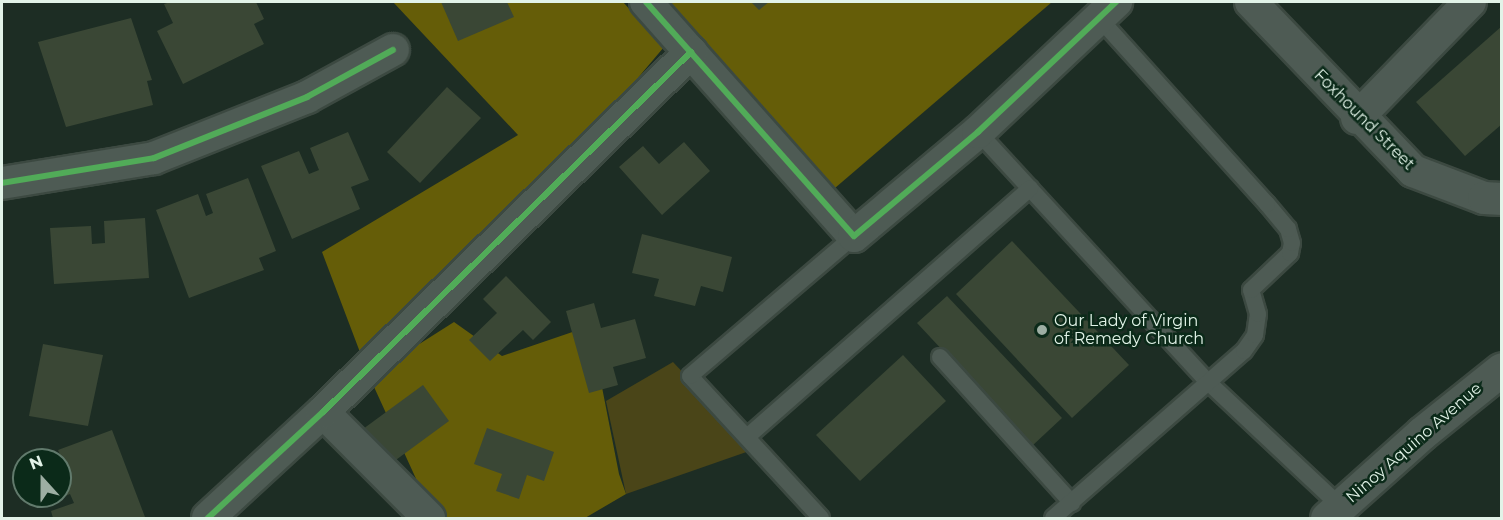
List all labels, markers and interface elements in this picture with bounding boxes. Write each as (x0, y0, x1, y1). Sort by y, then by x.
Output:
street label: Foxhound Street (1310, 66, 1418, 174)
place label: Our Lady of Virgin of Remedy Church (1054, 311, 1204, 349)
marker: Our Lady of Virgin of Remedy Church (1035, 323, 1049, 337)
street label: Ninoy Aquino Avenue (1342, 379, 1486, 507)
north arrow (12, 448, 72, 508)
text: N (27, 451, 46, 474)

